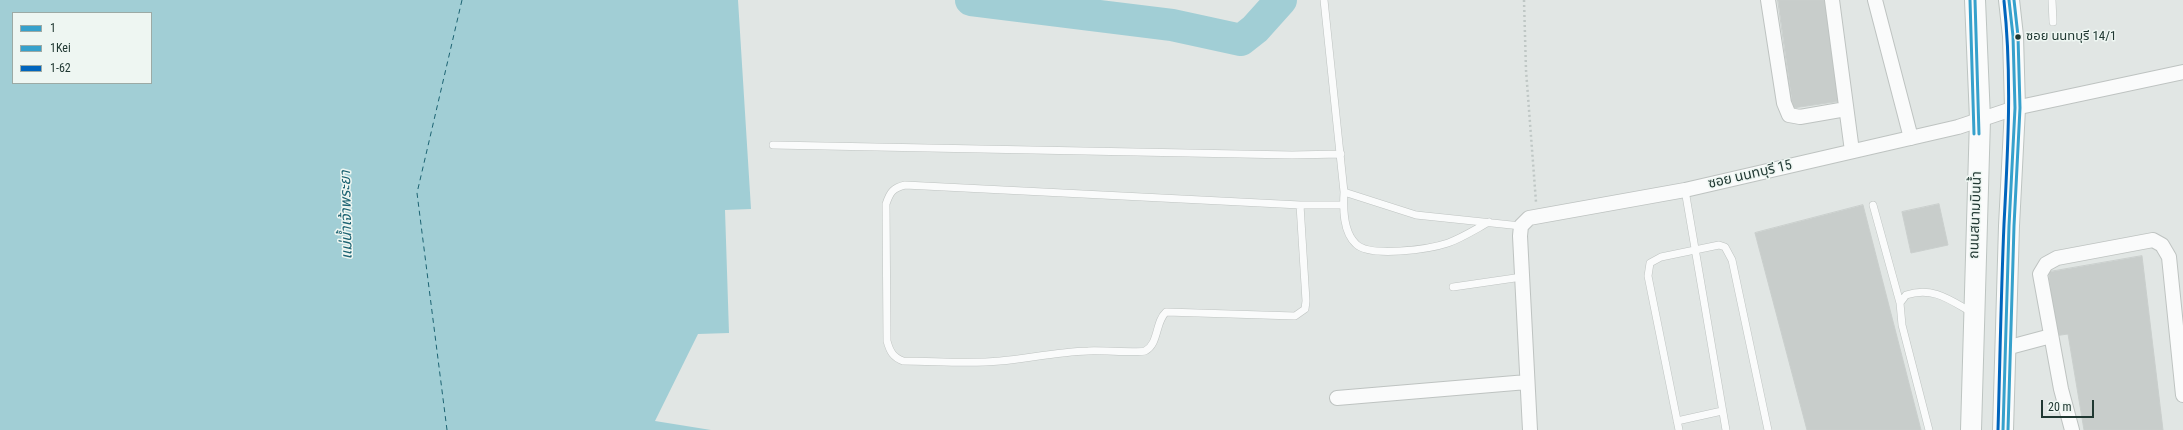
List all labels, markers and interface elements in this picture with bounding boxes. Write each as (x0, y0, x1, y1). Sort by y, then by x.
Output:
legend (12, 12, 152, 84)
text: 1 (50, 21, 56, 35)
place label: ซอย นนทบุรี 14/1 (2026, 29, 2117, 45)
marker: ซอย นนทบุรี 14/1 (2013, 32, 2023, 42)
text: 1Kei (50, 41, 71, 55)
text: 1-62 (50, 61, 71, 75)
street label: ซอย นนทบุรี 15 (1707, 157, 1793, 193)
water label: แม่น้ำเจ้าพระยา (337, 170, 357, 260)
street label: ถนนสนามบินน้ำ (1966, 171, 1986, 259)
scale bar (2043, 392, 2096, 418)
text: 20 m (2048, 400, 2072, 414)

